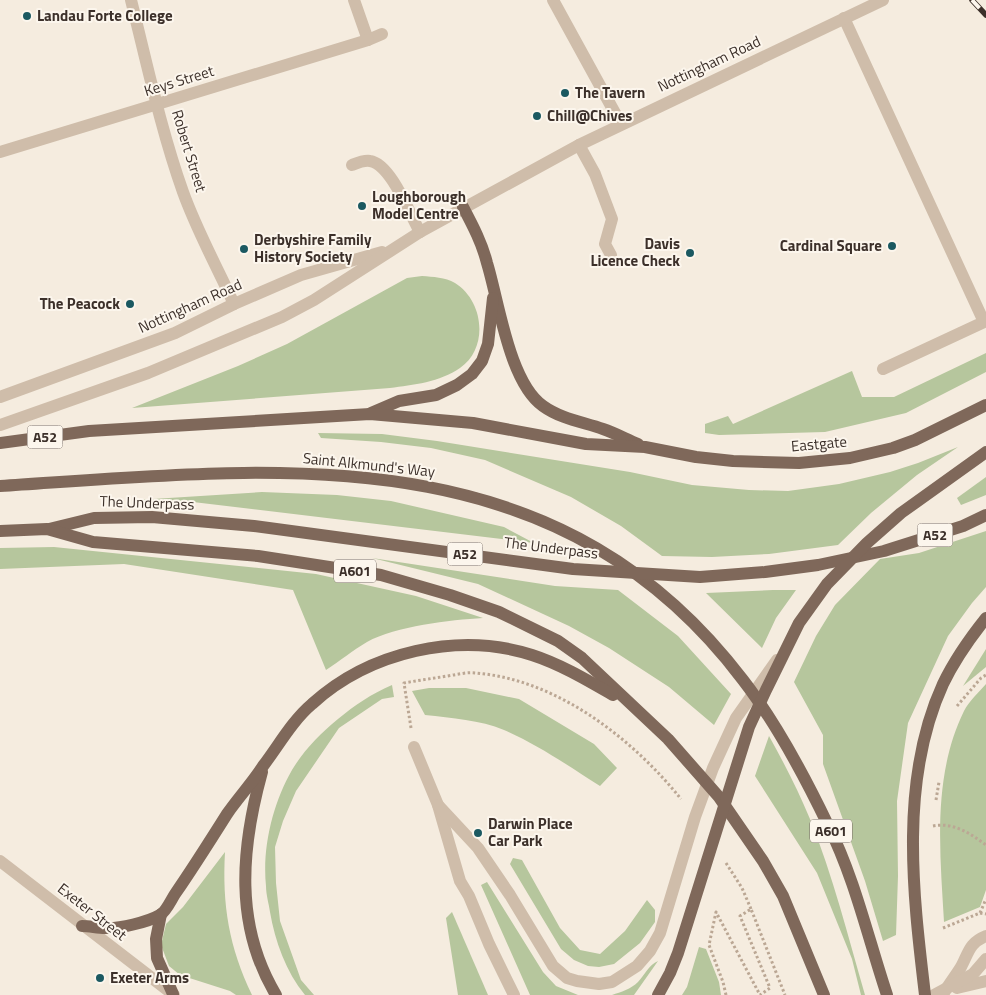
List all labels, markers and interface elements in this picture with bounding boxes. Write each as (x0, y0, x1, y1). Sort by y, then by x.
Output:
place label: Landau Forte College (37, 4, 173, 27)
marker: Landau Forte College (21, 10, 33, 22)
street label: Nottingham Road (653, 30, 764, 98)
street label: Keys Street (141, 59, 217, 102)
place label: The Tavern (575, 81, 645, 104)
marker: The Tavern (559, 87, 571, 99)
place label: Chill@Chives (547, 104, 632, 127)
street label: Robert Street (166, 107, 213, 196)
marker: Chill@Chives (531, 110, 543, 122)
place label: Loughborough Model Centre (372, 185, 466, 225)
marker: Loughborough Model Centre (356, 200, 368, 212)
place label: Derbyshire Family History Society (254, 228, 372, 268)
place label: Davis Licence Check (590, 232, 680, 272)
place label: Cardinal Square (780, 234, 882, 257)
marker: Cardinal Square (886, 240, 898, 252)
marker: Derbyshire Family History Society (238, 243, 250, 255)
marker: Davis Licence Check (684, 247, 696, 259)
street label: Nottingham Road (134, 272, 245, 339)
place label: The Peacock (40, 292, 120, 315)
marker: The Peacock (124, 298, 136, 310)
road number: A52 (28, 426, 62, 448)
street label: Eastgate (790, 430, 848, 457)
street label: Saint Alkmund's Way (302, 446, 436, 483)
street label: The Underpass (99, 489, 195, 516)
road number: A52 (918, 524, 952, 546)
street label: The Underpass (503, 530, 599, 565)
road number: A52 (448, 542, 482, 566)
road number: A601 (334, 560, 376, 582)
place label: Darwin Place Car Park (488, 812, 573, 852)
road number: A601 (810, 819, 852, 842)
marker: Darwin Place Car Park (472, 827, 484, 839)
street label: Exeter Street (53, 877, 132, 946)
place label: Exeter Arms (110, 966, 189, 989)
marker: Exeter Arms (94, 972, 106, 984)

